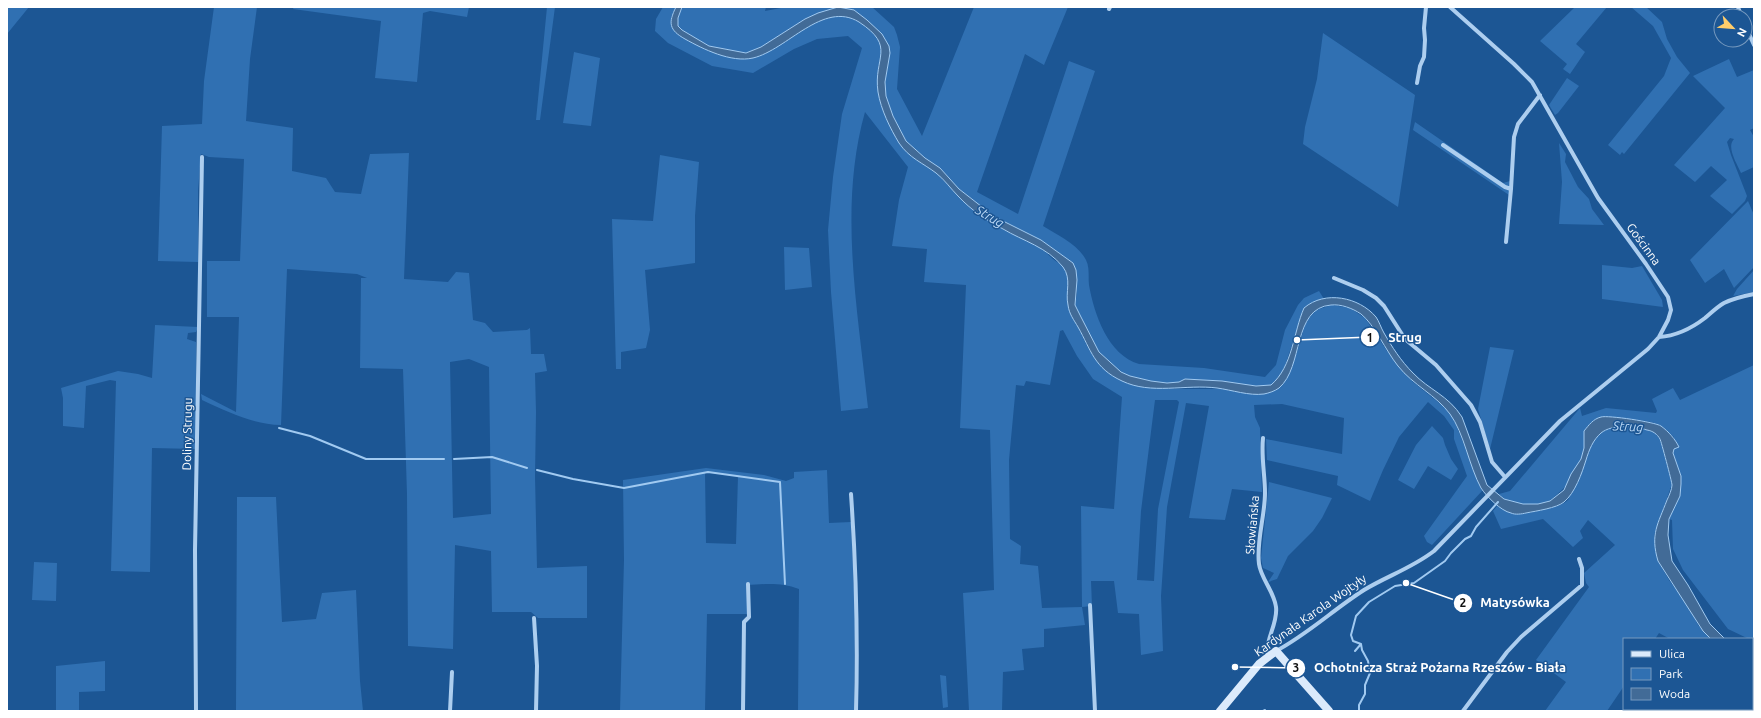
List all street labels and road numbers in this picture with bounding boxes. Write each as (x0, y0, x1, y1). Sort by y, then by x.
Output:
street label: Gościnna (1624, 221, 1664, 267)
street label: Doliny Strugu (180, 397, 194, 471)
street label: Słowiańska (1243, 495, 1261, 555)
street label: Kardynała Karola Wojtyły (1252, 571, 1369, 659)

